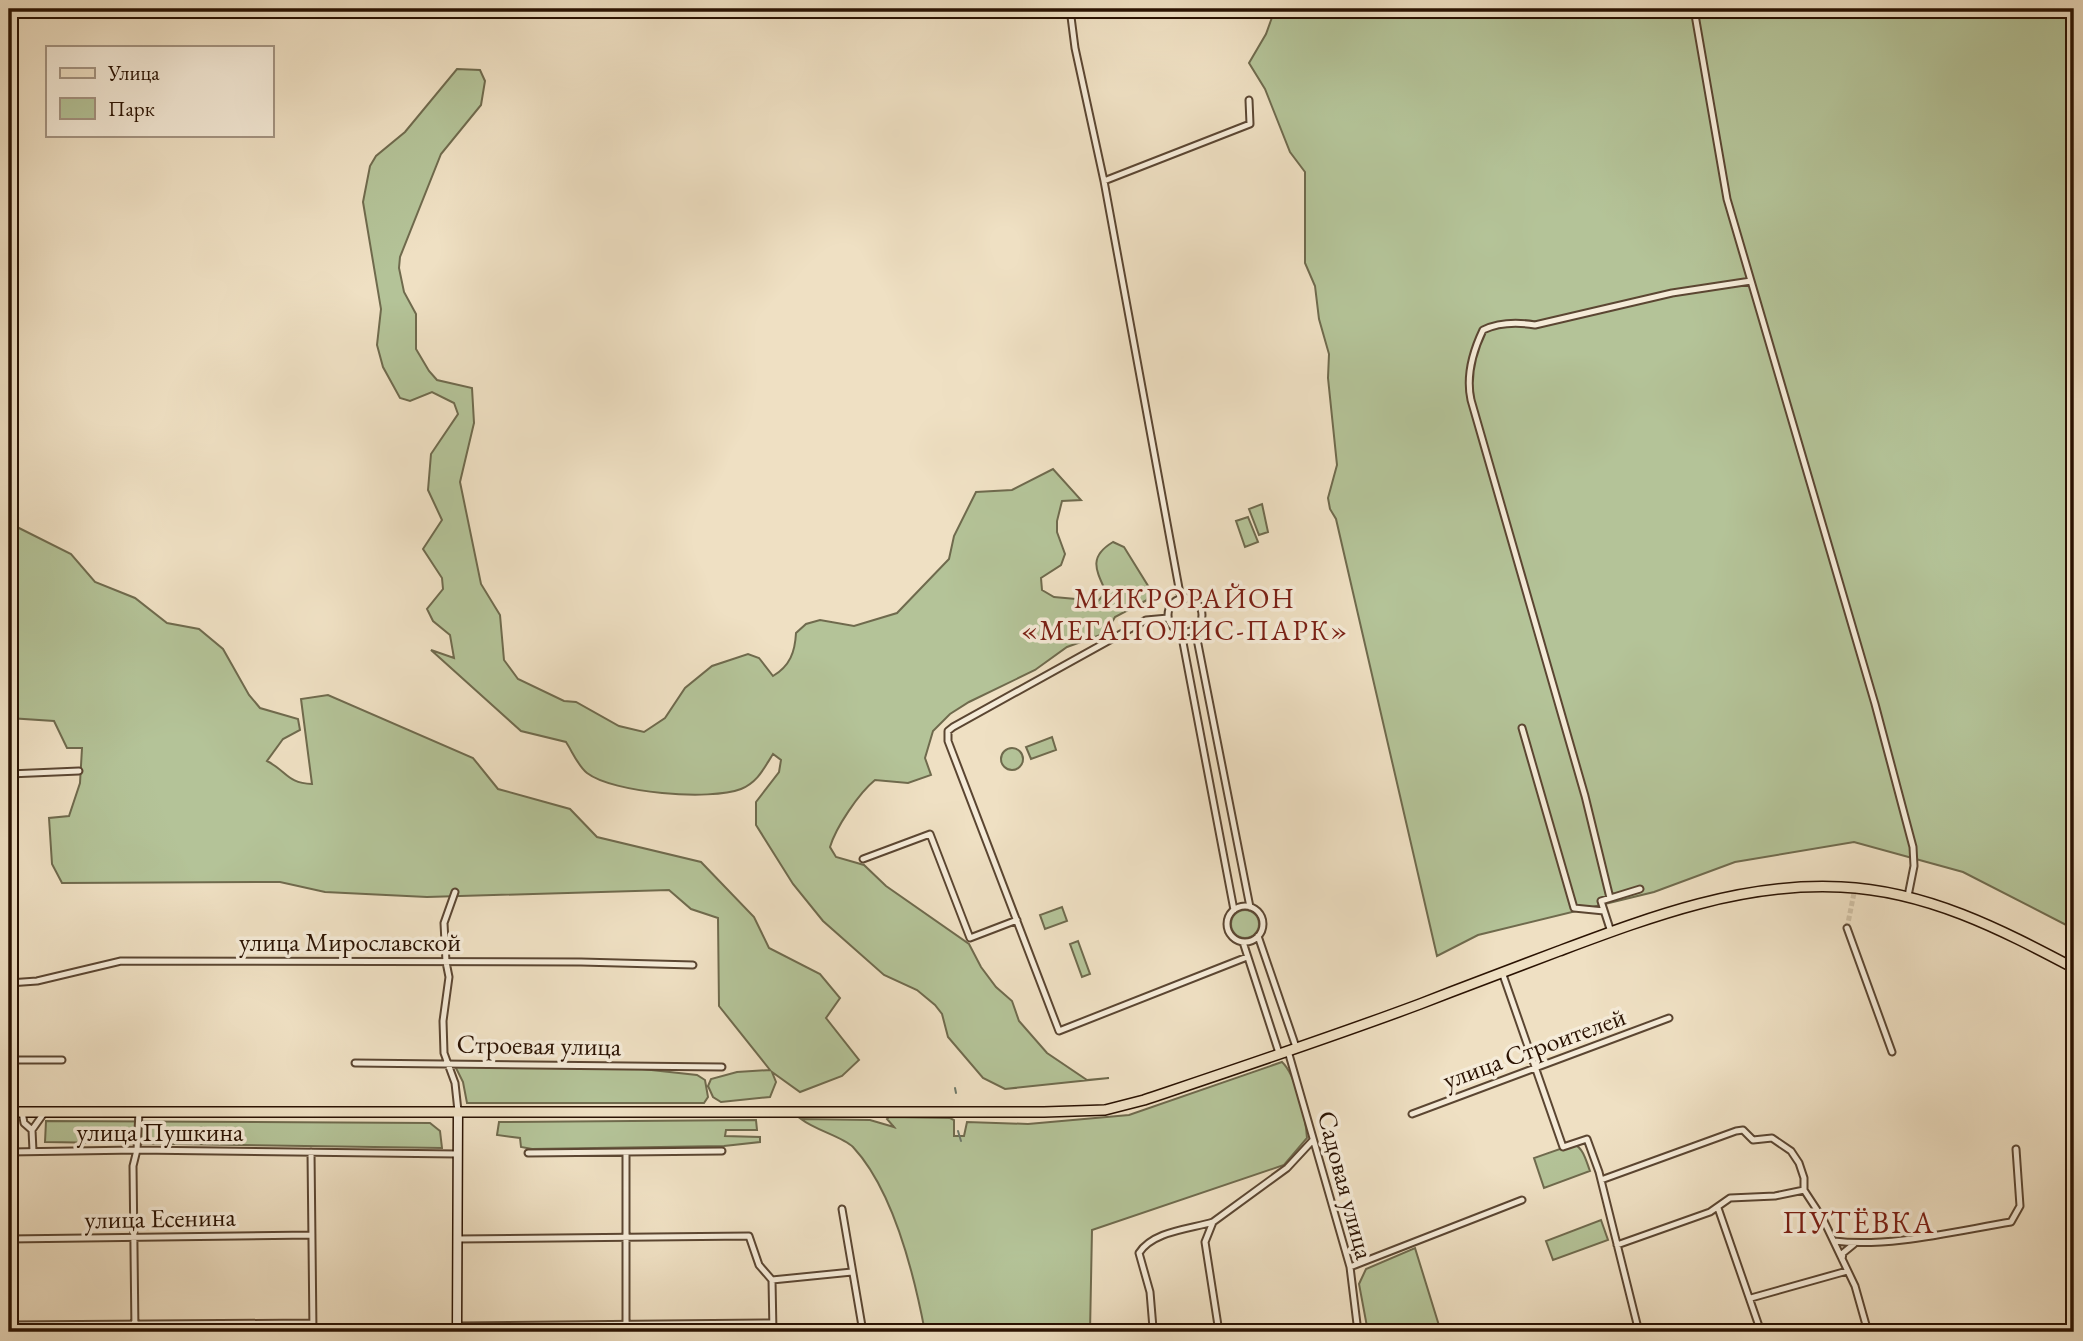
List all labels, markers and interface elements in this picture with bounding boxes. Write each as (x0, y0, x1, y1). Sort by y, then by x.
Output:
legend (46, 46, 273, 136)
text: Улица (107, 59, 160, 86)
text: Парк (108, 95, 155, 122)
district label: МИКРОРАЙОН «МЕГАПОЛИС-ПАРК» (1021, 580, 1349, 648)
street label: улица Мирославской (239, 925, 461, 959)
street label: улица Строителей (1438, 999, 1630, 1097)
street label: Строевая улица (456, 1027, 622, 1063)
street label: Садовая улица (1310, 1107, 1382, 1264)
street label: улица Пушкина (77, 1115, 244, 1149)
street label: улица Есенина (84, 1200, 237, 1236)
district label: ПУТЁВКА (1782, 1203, 1936, 1242)

